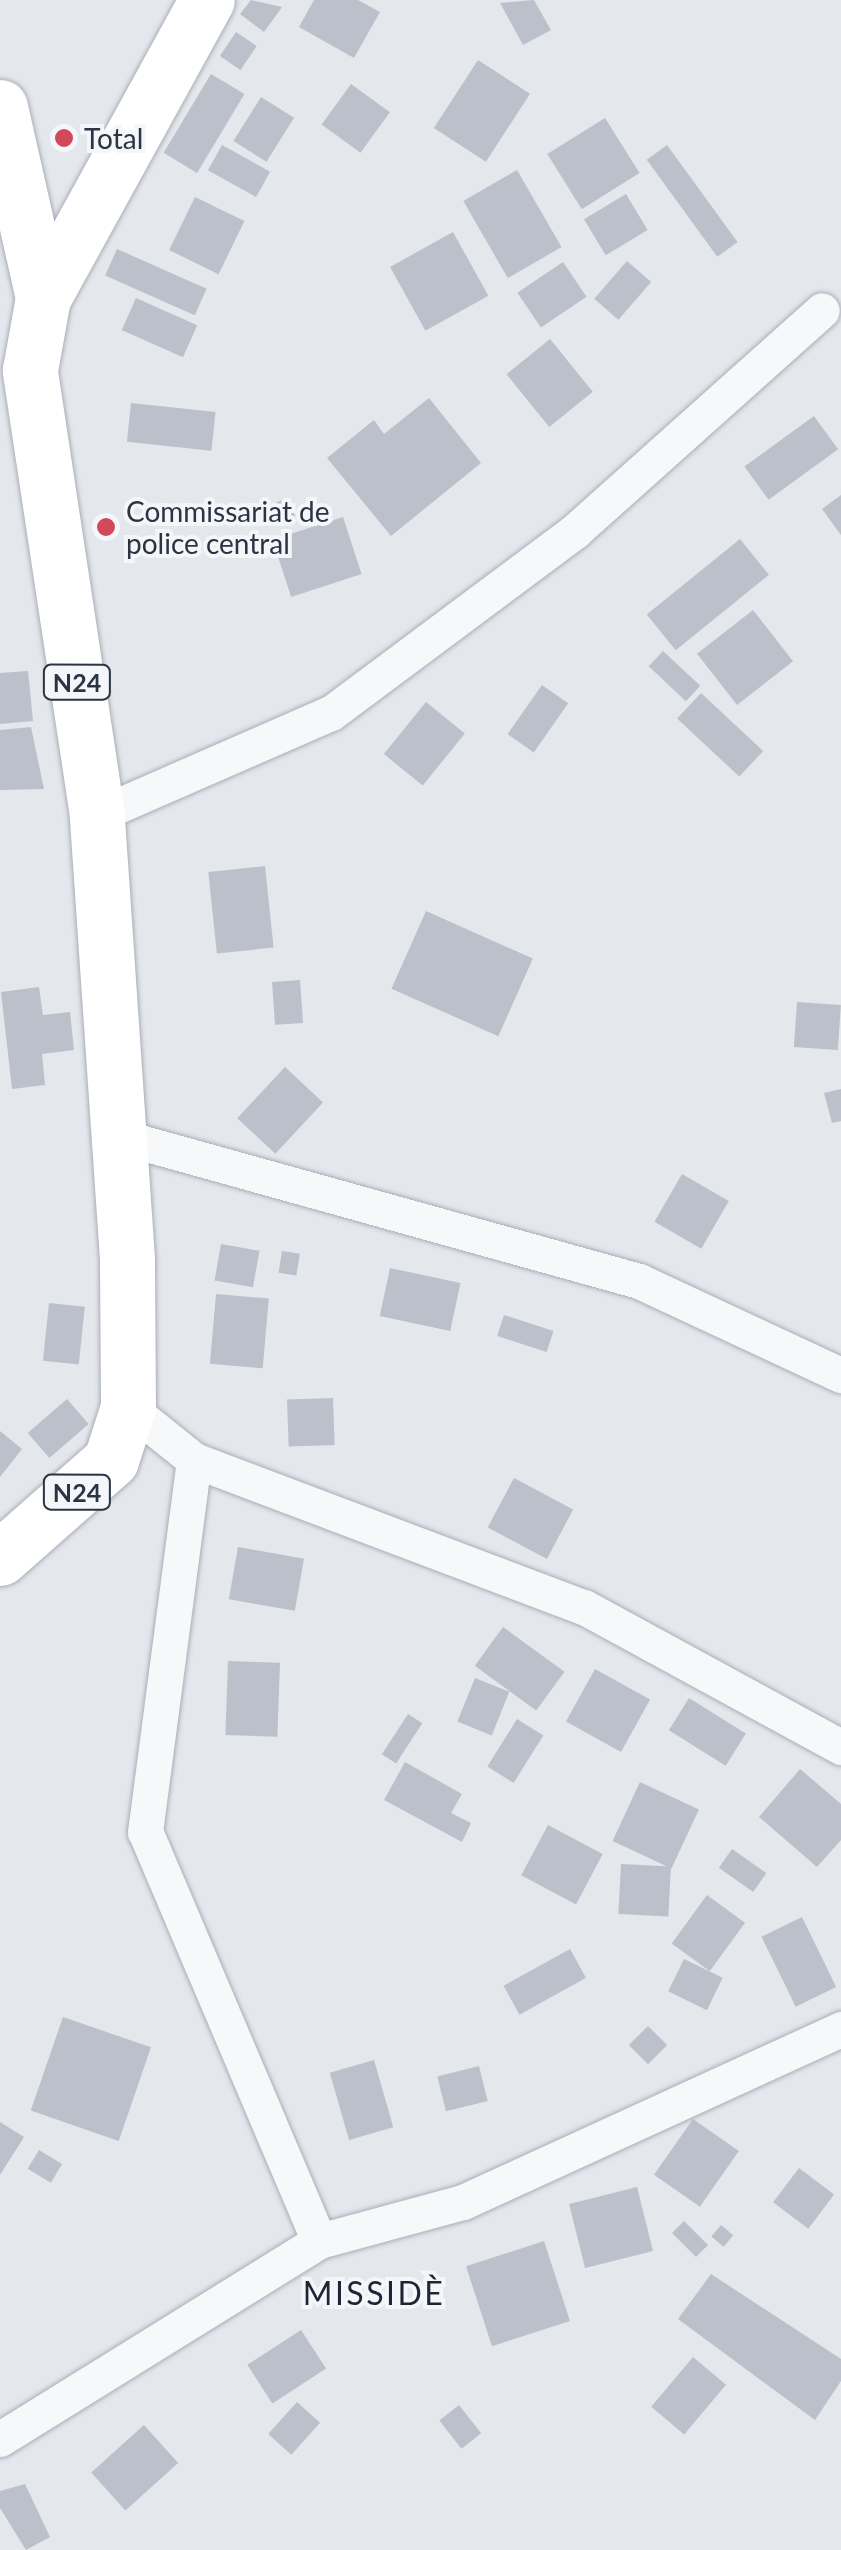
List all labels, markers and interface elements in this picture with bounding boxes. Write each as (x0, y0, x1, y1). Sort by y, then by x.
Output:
place label: Total (84, 121, 143, 155)
marker: Total (53, 127, 75, 149)
place label: Commissariat de police central (126, 494, 330, 560)
marker: Commissariat de police central (95, 516, 117, 538)
road number: N24 (42, 662, 112, 702)
road number: N24 (42, 1472, 112, 1512)
district label: MISSIDÈ (303, 2274, 445, 2312)

